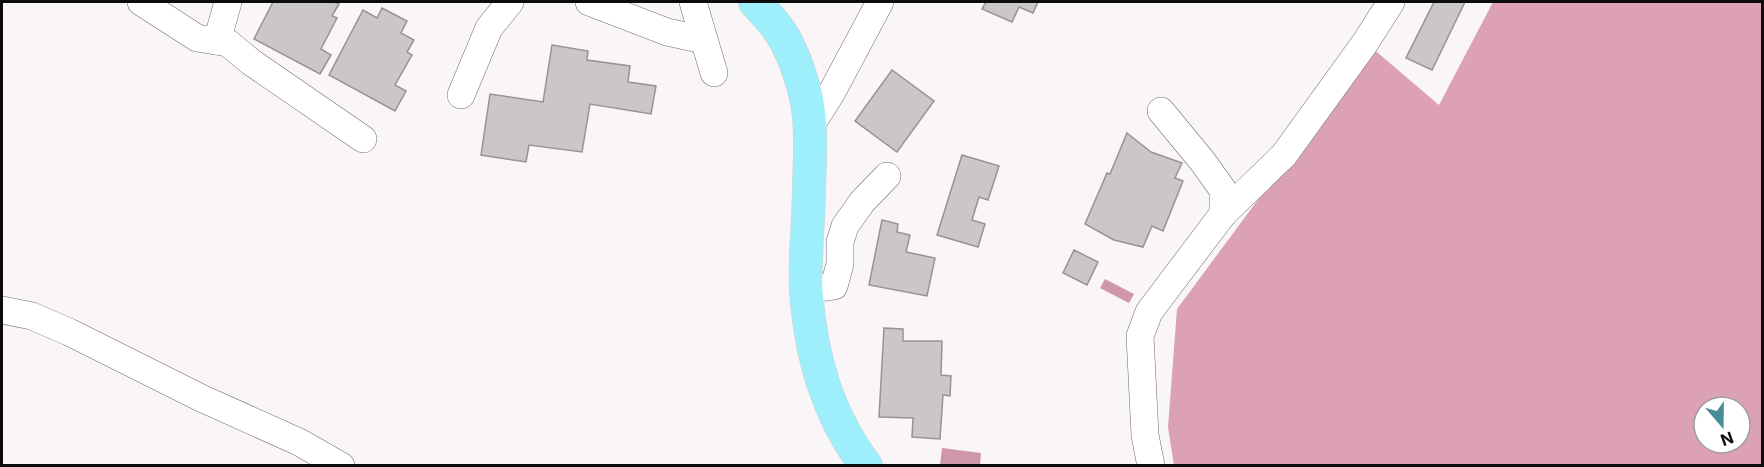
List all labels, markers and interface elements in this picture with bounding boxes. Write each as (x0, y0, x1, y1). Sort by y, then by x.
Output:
north arrow (1692, 395, 1752, 455)
text: N (1718, 428, 1736, 451)

